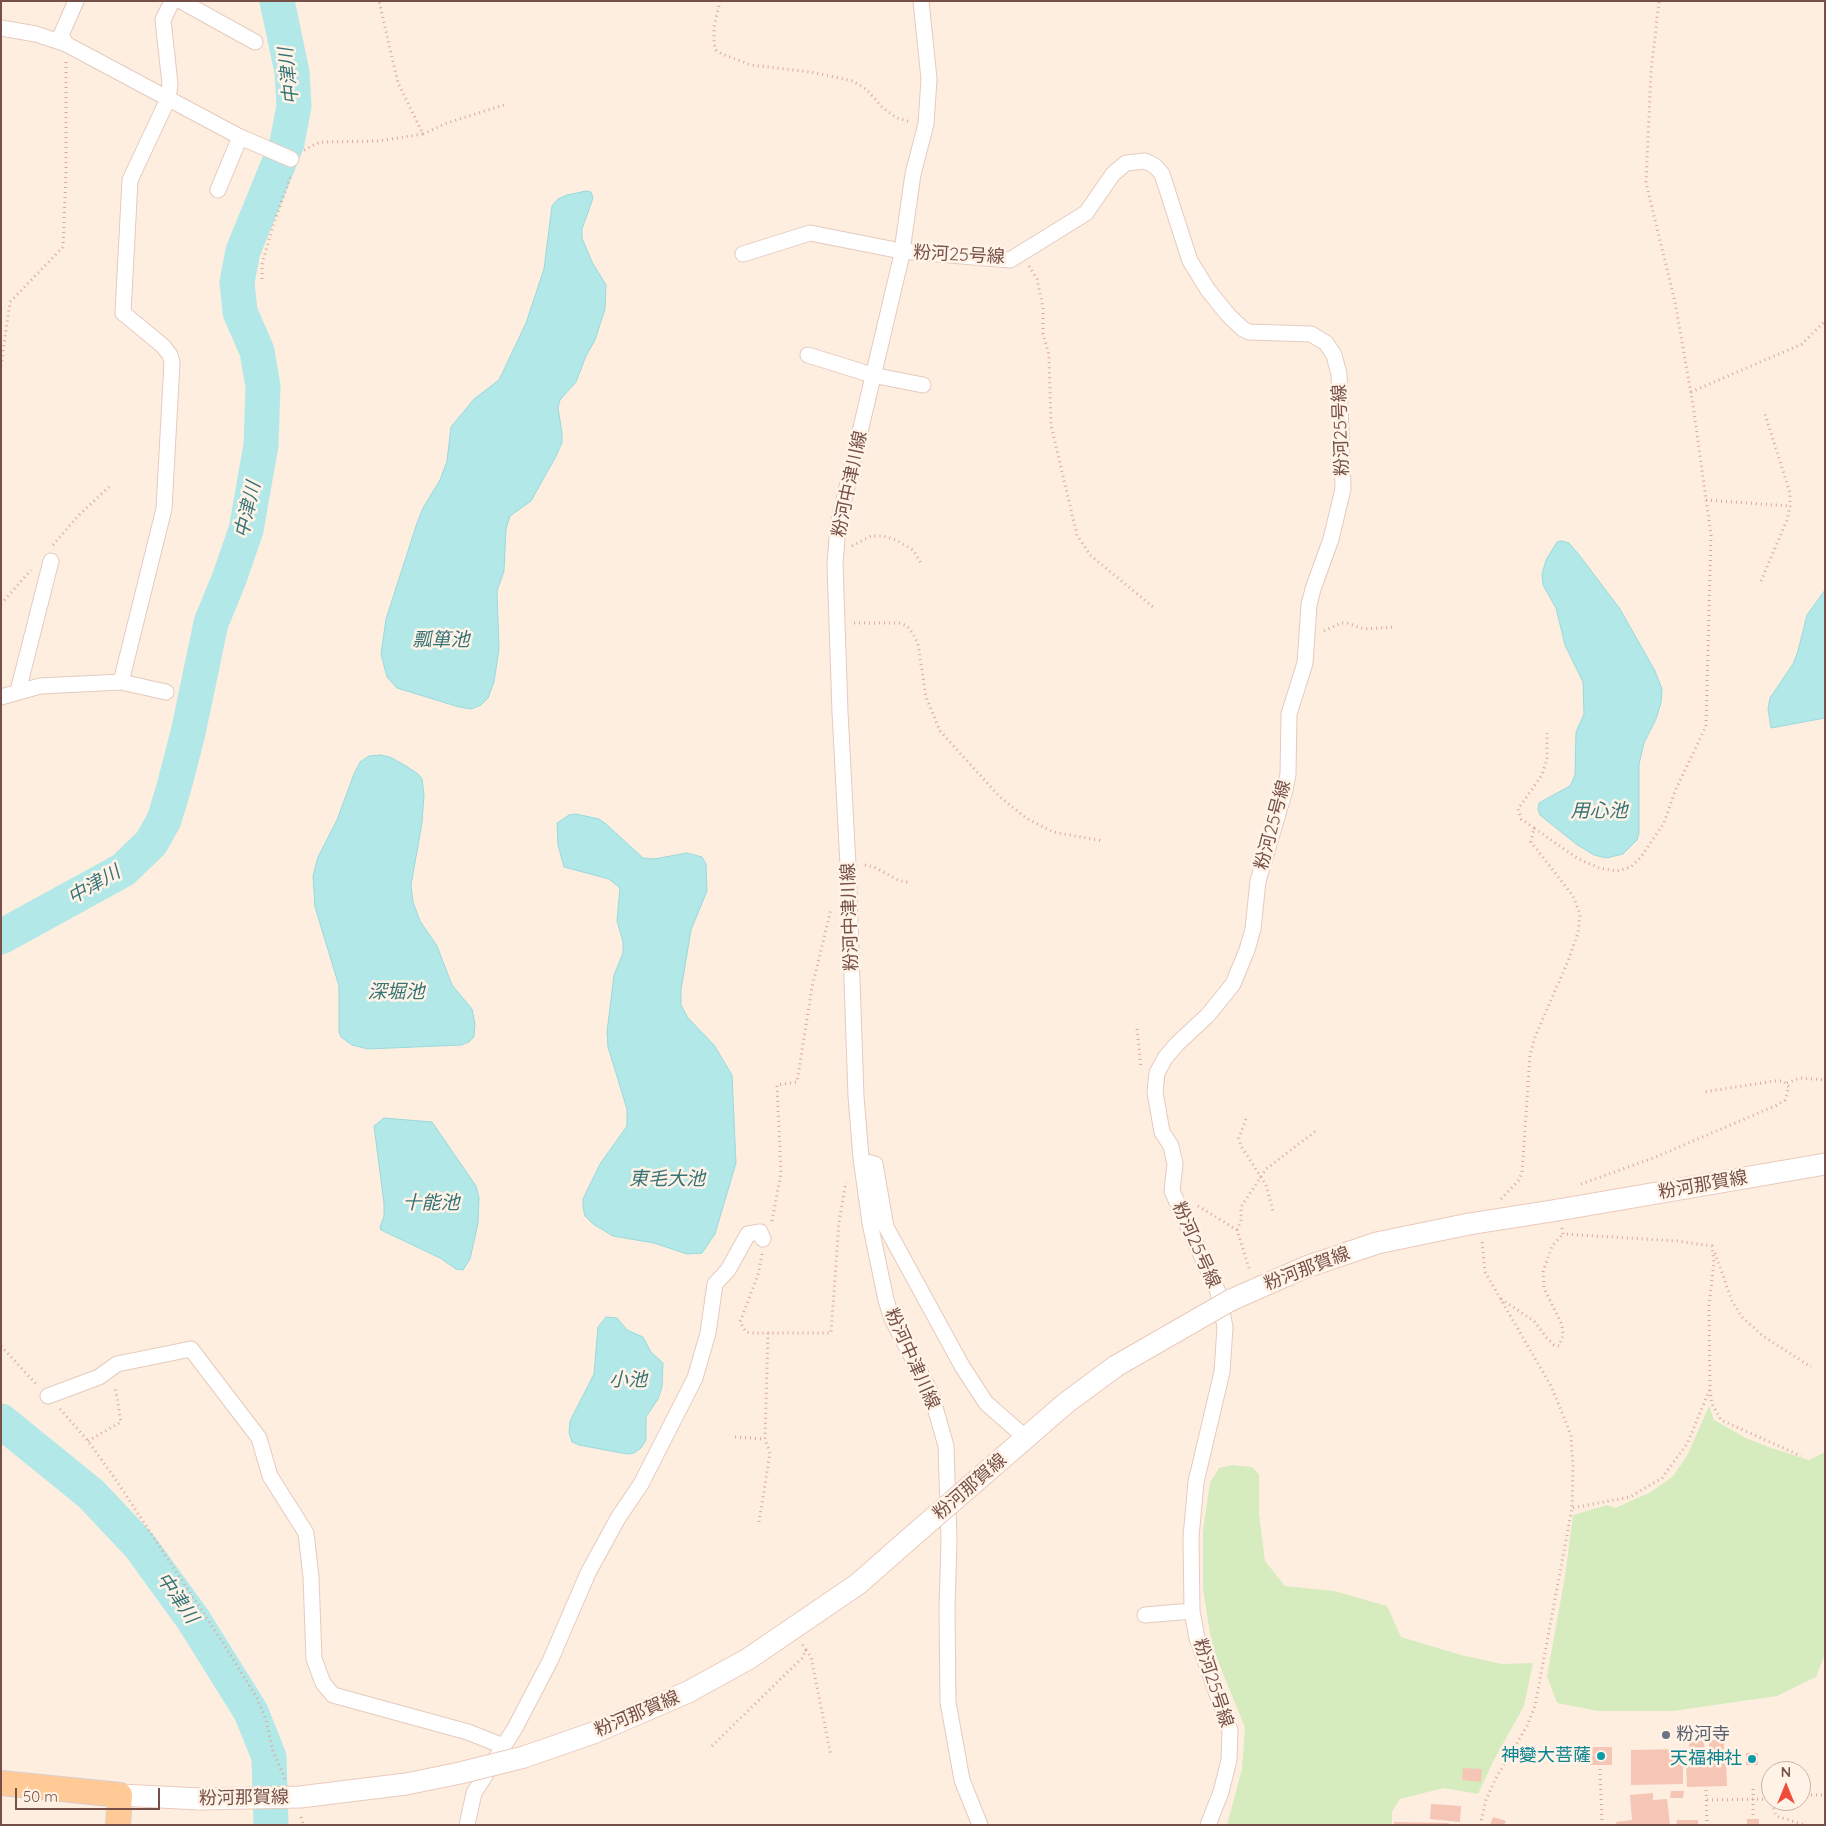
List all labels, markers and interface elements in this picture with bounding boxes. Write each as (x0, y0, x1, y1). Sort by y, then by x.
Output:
water label: 中津川 (275, 46, 303, 106)
street label: 粉河25号線 (913, 242, 1005, 268)
street label: 粉河25号線 (1329, 384, 1353, 476)
street label: 粉河中津川線 (828, 429, 872, 539)
water label: 中津川 (230, 480, 266, 540)
water label: 瓢箪池 (413, 629, 469, 651)
street label: 粉河25号線 (1251, 778, 1295, 872)
water label: 用心池 (1571, 800, 1627, 822)
water label: 中津川 (64, 861, 124, 909)
street label: 粉河中津川線 (837, 863, 863, 971)
water label: 深堀池 (368, 981, 424, 1003)
street label: 粉河那賀線 (1657, 1167, 1749, 1203)
water label: 東毛大池 (629, 1168, 705, 1190)
water label: 十能池 (403, 1192, 459, 1214)
street label: 粉河25号線 (1167, 1199, 1225, 1291)
street label: 粉河那賀線 (1261, 1243, 1353, 1295)
street label: 粉河中津川線 (880, 1305, 944, 1413)
water label: 小池 (609, 1369, 647, 1391)
street label: 粉河那賀線 (929, 1449, 1011, 1525)
water label: 中津川 (151, 1568, 203, 1628)
street label: 粉河25号線 (1189, 1636, 1237, 1730)
street label: 粉河那賀線 (591, 1686, 683, 1742)
place label: 粉河寺 (1676, 1724, 1730, 1746)
marker: 粉河寺 (1660, 1729, 1672, 1741)
place label: 神變大菩薩 (1501, 1745, 1591, 1767)
place label: 天福神社 (1670, 1748, 1742, 1770)
marker: 神變大菩薩 (1595, 1750, 1607, 1762)
marker: 天福神社 (1746, 1753, 1758, 1765)
north arrow (1761, 1761, 1811, 1811)
text: N (1781, 1763, 1791, 1781)
scale bar (18, 1778, 162, 1810)
street label: 粉河那賀線 (199, 1786, 289, 1810)
text: 50 m (23, 1787, 58, 1806)

